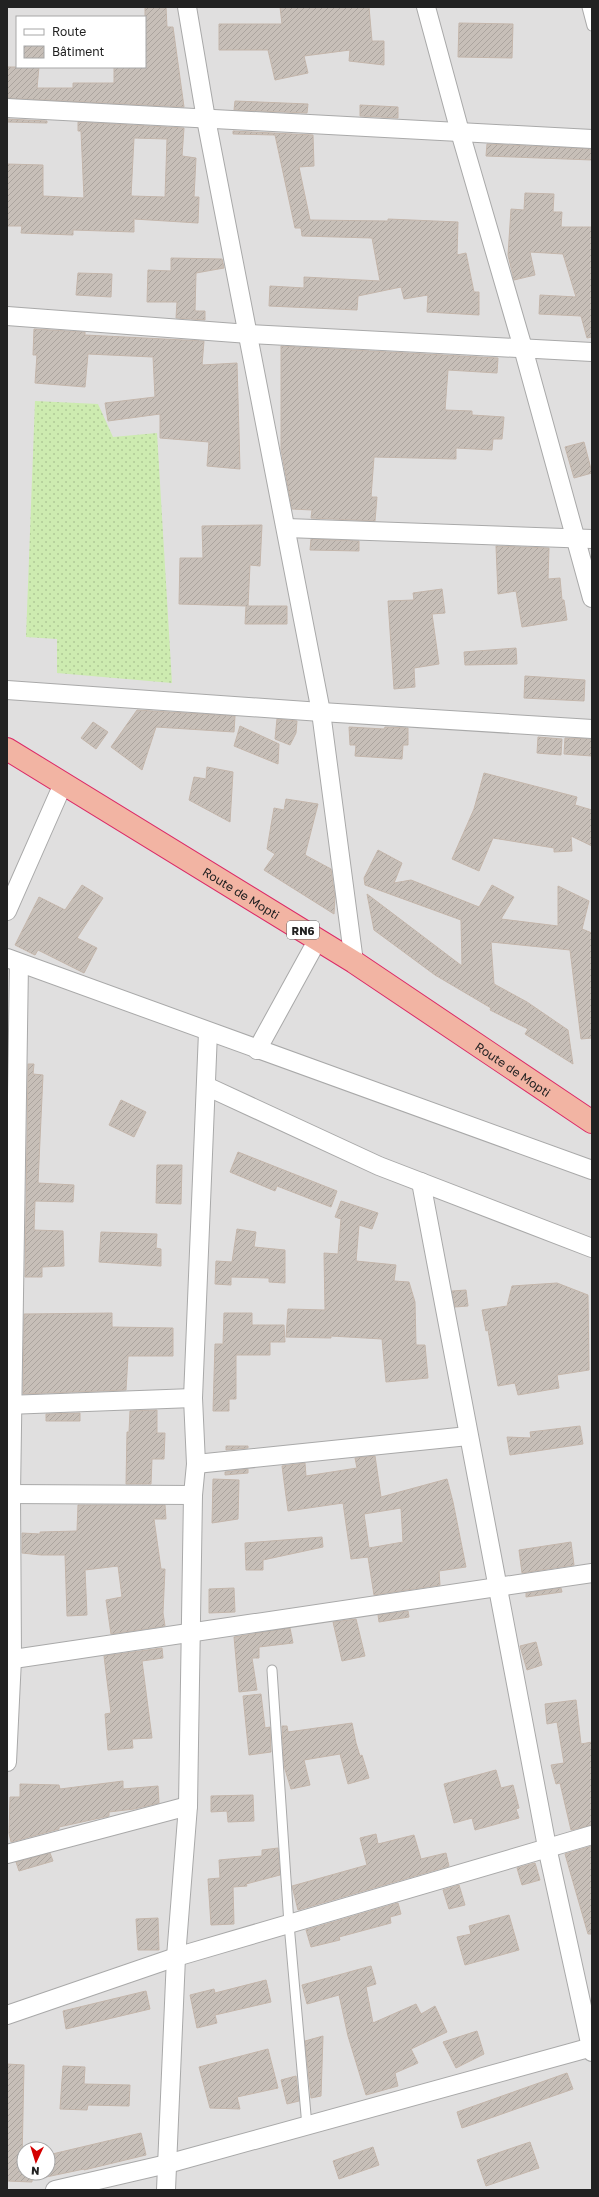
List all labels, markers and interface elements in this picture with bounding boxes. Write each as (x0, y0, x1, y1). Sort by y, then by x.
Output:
legend (16, 16, 146, 68)
text: Route (52, 24, 86, 39)
text: Bâtiment (52, 44, 105, 59)
street label: Route de Mopti (200, 864, 283, 922)
road number: RN6 (287, 921, 319, 939)
street label: Route de Mopti (473, 1038, 554, 1100)
north arrow (16, 2141, 56, 2181)
text: N (31, 2165, 40, 2178)

